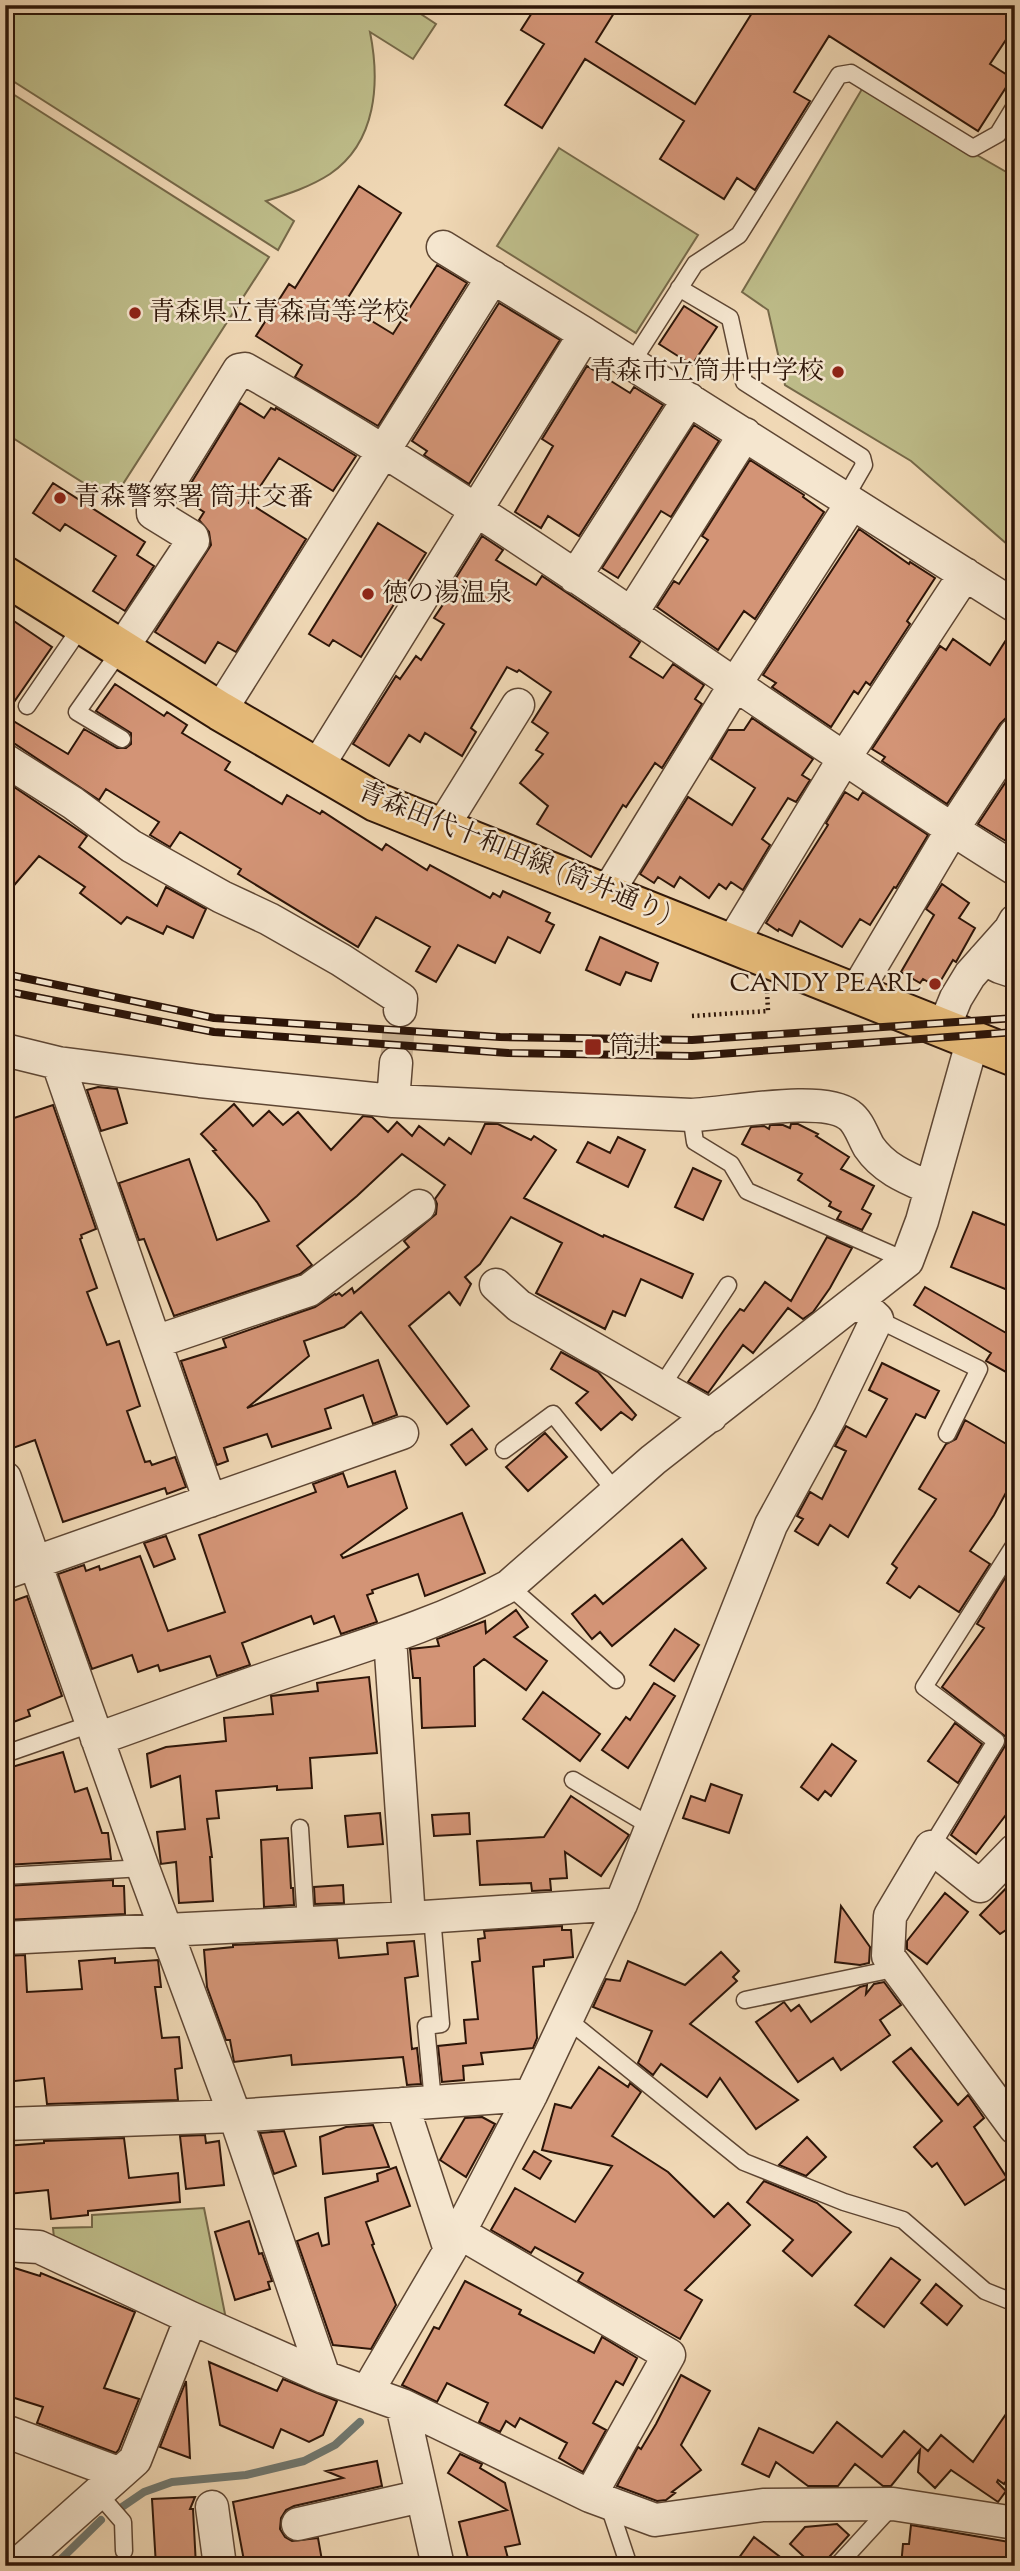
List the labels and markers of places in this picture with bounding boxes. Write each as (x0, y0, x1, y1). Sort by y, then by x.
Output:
place label: 青森県立青森高等学校 (149, 295, 409, 332)
marker: 青森県立青森高等学校 (127, 305, 143, 321)
place label: 青森市立筒井中学校 (590, 354, 824, 391)
marker: 青森市立筒井中学校 (830, 364, 846, 380)
place label: 青森警察署 筒井交番 (74, 480, 314, 517)
marker: 青森警察署 筒井交番 (52, 490, 68, 506)
place label: 徳の湯温泉 (382, 576, 512, 613)
marker: 徳の湯温泉 (360, 586, 376, 602)
place label: CANDY PEARL (730, 966, 921, 1003)
marker: CANDY PEARL (927, 976, 943, 992)
place label: 筒井 (609, 1029, 661, 1066)
marker: 筒井 (583, 1037, 603, 1057)

